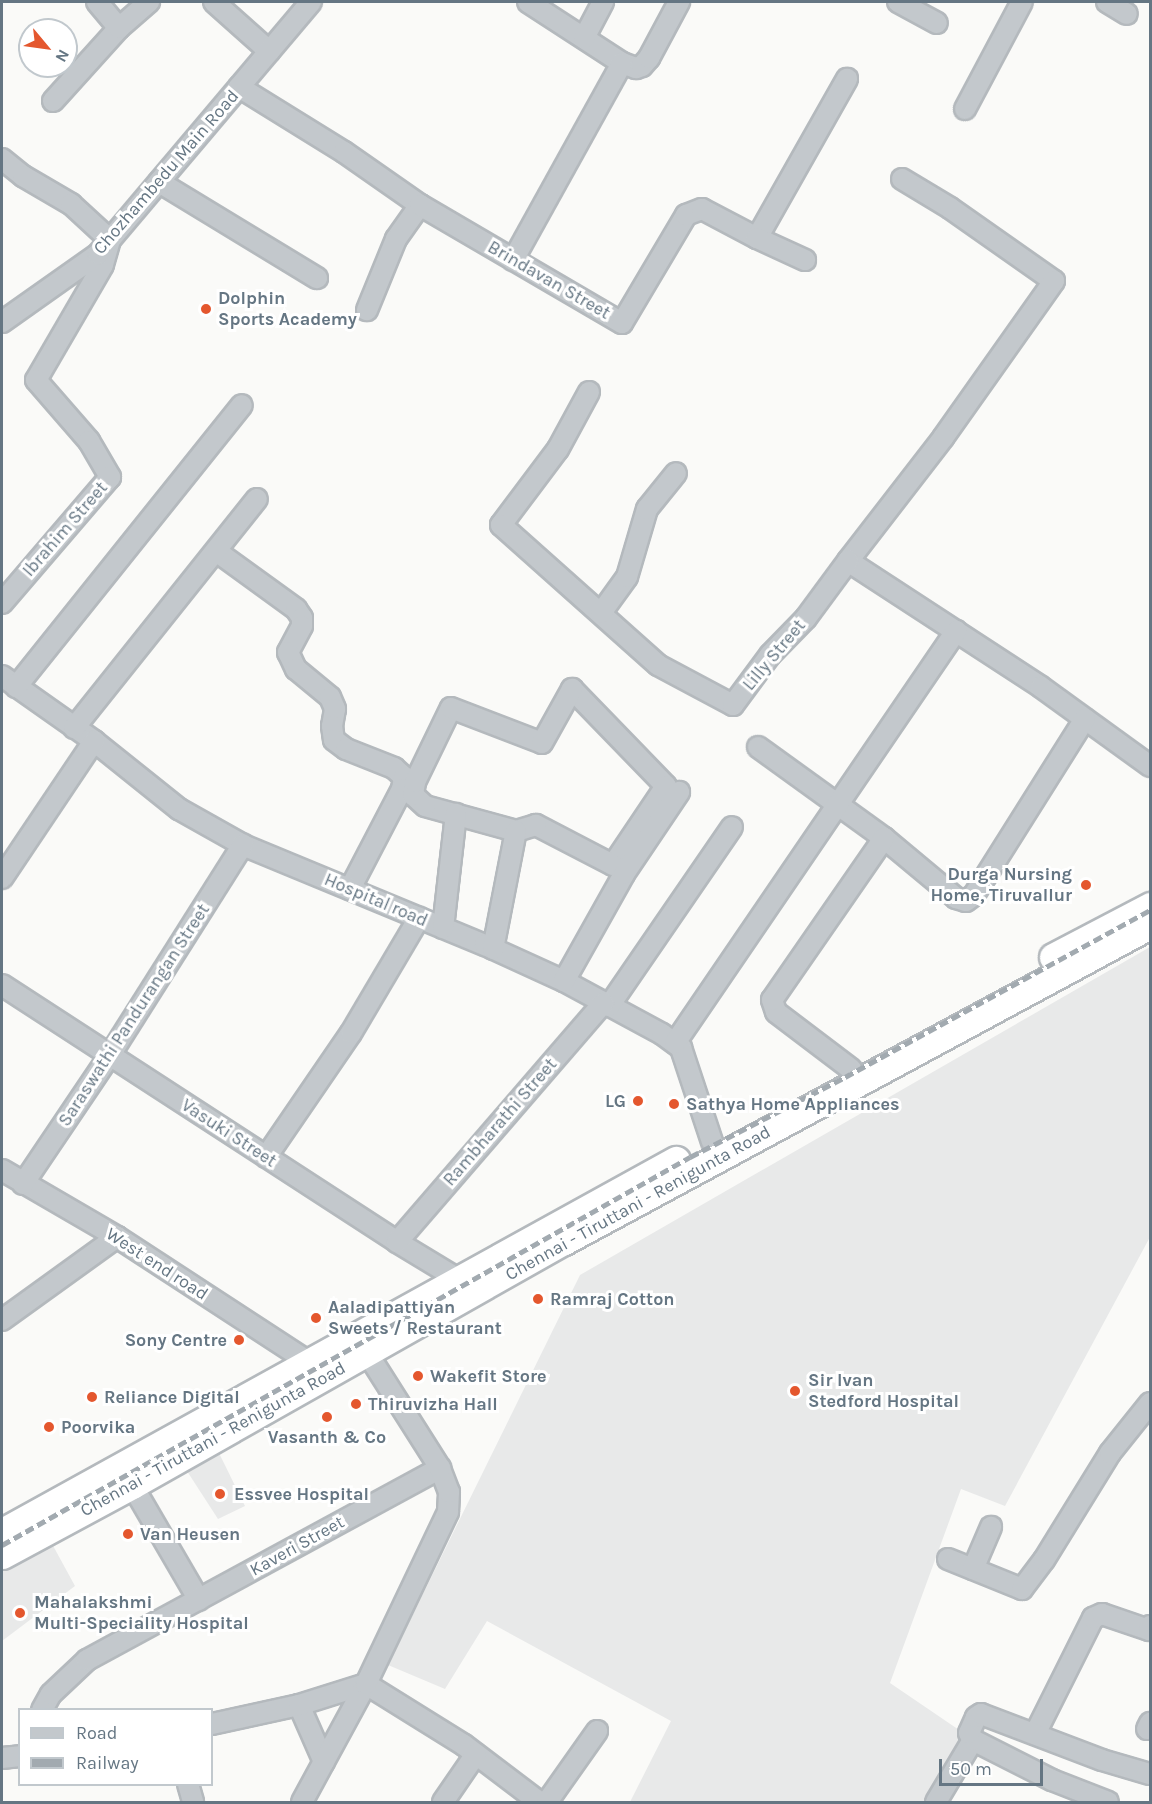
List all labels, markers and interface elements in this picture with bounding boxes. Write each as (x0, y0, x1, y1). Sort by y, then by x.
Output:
north arrow (18, 18, 78, 78)
text: N (51, 46, 74, 66)
street label: Chozhambedu Main Road (89, 85, 243, 259)
street label: Brindavan Street (484, 236, 614, 324)
place label: Dolphin Sports Academy (218, 288, 357, 330)
marker: Dolphin Sports Academy (199, 302, 213, 316)
street label: Ibrahim Street (18, 477, 112, 581)
street label: Lilly Street (738, 615, 810, 695)
place label: Durga Nursing Home, Tiruvallur (930, 864, 1072, 906)
street label: Hospital road (321, 869, 431, 931)
marker: Durga Nursing Home, Tiruvallur (1077, 876, 1095, 894)
street label: Saraswathi Pandurangan Street (54, 900, 214, 1130)
street label: Rambharathi Street (439, 1054, 561, 1190)
place label: LG (605, 1090, 626, 1112)
place label: Sathya Home Appliances (686, 1093, 899, 1115)
street label: Vasuki Street (177, 1094, 281, 1172)
marker: LG (631, 1094, 645, 1108)
marker: Sathya Home Appliances (667, 1097, 681, 1111)
street label: Chennai - Tiruttani - Renigunta Road (502, 1121, 774, 1285)
street label: West end road (102, 1223, 212, 1305)
place label: Ramraj Cotton (550, 1288, 675, 1310)
marker: Ramraj Cotton (531, 1292, 545, 1306)
place label: Aaladipattiyan Sweets / Restaurant (328, 1297, 502, 1340)
marker: Aaladipattiyan Sweets / Restaurant (309, 1311, 323, 1325)
place label: Sony Centre (125, 1329, 227, 1351)
marker: Sony Centre (232, 1333, 246, 1347)
street label: Chennai - Tiruttani - Renigunta Road (77, 1357, 349, 1521)
place label: Wakefit Store (430, 1365, 547, 1387)
marker: Wakefit Store (411, 1369, 425, 1383)
place label: Sir Ivan Stedford Hospital (808, 1370, 959, 1412)
marker: Sir Ivan Stedford Hospital (786, 1382, 804, 1400)
place label: Reliance Digital (104, 1386, 240, 1408)
marker: Reliance Digital (85, 1390, 99, 1404)
place label: Thiruvizha Hall (368, 1393, 498, 1415)
marker: Thiruvizha Hall (349, 1397, 363, 1411)
marker: Vasanth & Co (320, 1410, 334, 1424)
place label: Poorvika (61, 1416, 135, 1438)
marker: Poorvika (42, 1420, 56, 1434)
place label: Vasanth & Co (268, 1426, 386, 1448)
place label: Essvee Hospital (234, 1483, 369, 1505)
marker: Essvee Hospital (211, 1485, 229, 1503)
street label: Kaveri Street (246, 1511, 348, 1581)
place label: Van Heusen (140, 1523, 240, 1545)
marker: Van Heusen (121, 1527, 135, 1541)
place label: Mahalakshmi Multi-Speciality Hospital (34, 1592, 249, 1634)
marker: Mahalakshmi Multi-Speciality Hospital (11, 1604, 29, 1622)
legend (18, 1708, 213, 1786)
text: Road (76, 1722, 117, 1744)
scale bar (942, 1747, 1046, 1785)
text: Railway (76, 1752, 139, 1774)
text: 50 m (950, 1758, 992, 1780)

